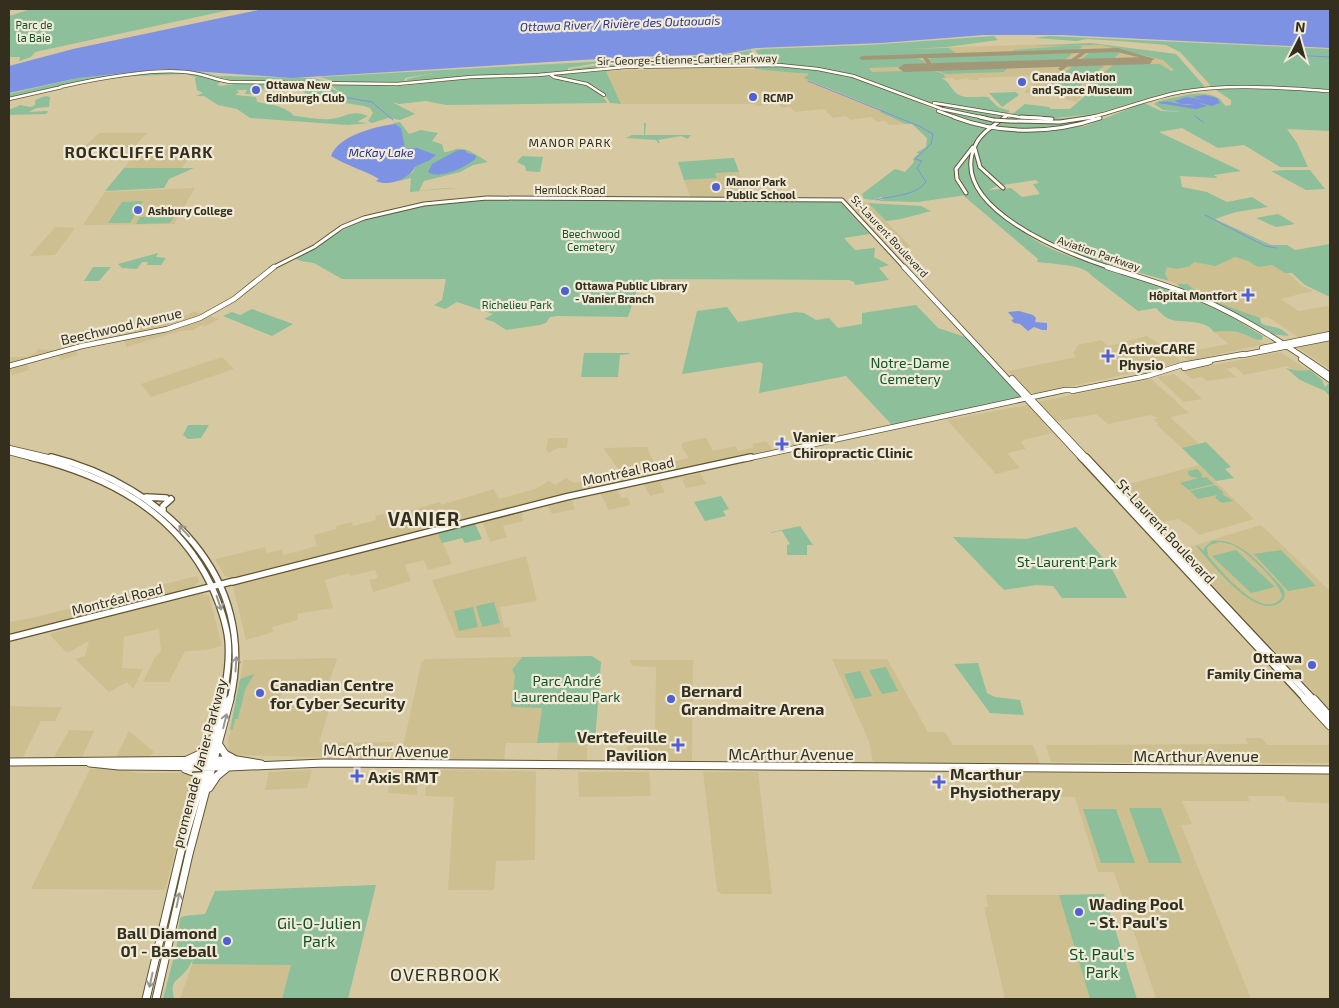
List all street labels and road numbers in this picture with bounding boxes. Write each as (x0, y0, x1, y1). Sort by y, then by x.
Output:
street label: Sir-George-Étienne-Cartier Parkway (597, 51, 777, 67)
street label: Hemlock Road (534, 183, 606, 196)
street label: St-Laurent Boulevard (849, 192, 931, 280)
street label: Aviation Parkway (1056, 233, 1142, 273)
street label: Beechwood Avenue (59, 304, 183, 348)
street label: Montréal Road (580, 453, 676, 489)
street label: St-Laurent Boulevard (1113, 475, 1219, 587)
street label: Montréal Road (70, 579, 164, 619)
street label: promenade Vanier Parkway (168, 676, 230, 849)
street label: McArthur Avenue (323, 739, 449, 761)
street label: McArthur Avenue (728, 744, 854, 763)
street label: McArthur Avenue (1133, 746, 1259, 765)

